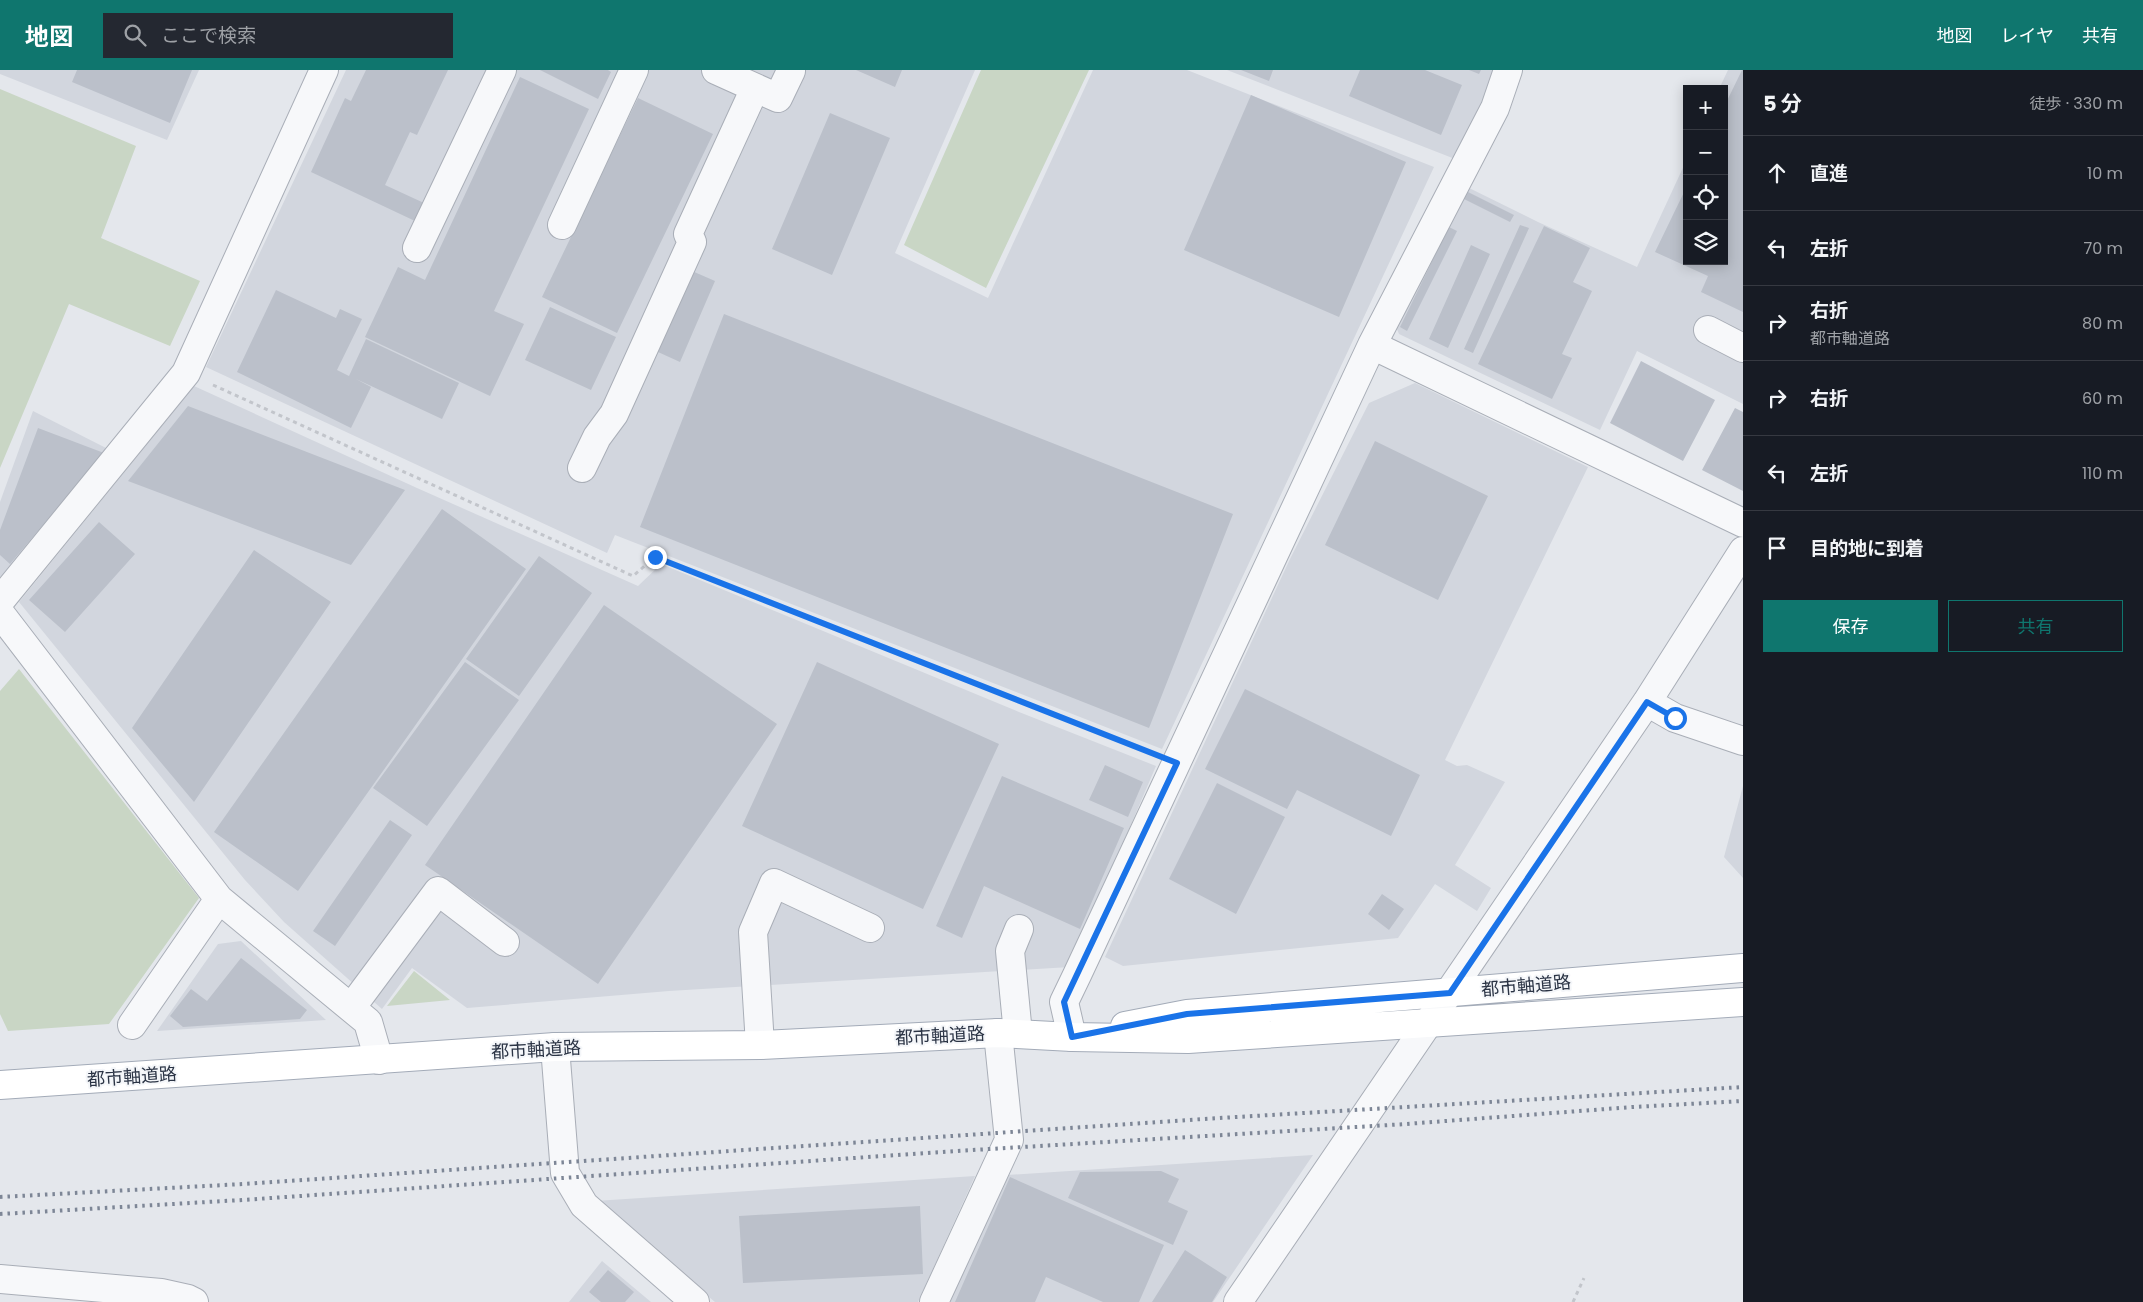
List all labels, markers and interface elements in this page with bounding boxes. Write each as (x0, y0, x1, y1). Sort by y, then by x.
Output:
search box (103, 13, 453, 58)
text: 地図 (25, 20, 73, 53)
icon: search (121, 21, 149, 49)
text: ここで検索 (161, 22, 256, 49)
text: 地図 (1937, 23, 1973, 48)
text: レイヤ (2001, 23, 2054, 48)
text: 共有 (2082, 23, 2118, 48)
map controls (1683, 85, 1728, 265)
button: + (1683, 85, 1728, 130)
text: 5 分 (1763, 89, 1802, 118)
text: 徒歩 · 330 m (2029, 92, 2123, 115)
button: − (1683, 130, 1728, 175)
icon: ahead (1763, 159, 1791, 187)
text: 直進 (1810, 160, 1848, 187)
text: 10 m (2087, 162, 2123, 185)
button: locate (1683, 175, 1728, 220)
button: layers (1683, 220, 1728, 265)
icon: left (1763, 234, 1791, 262)
text: 左折 (1810, 235, 1848, 262)
text: 70 m (2083, 237, 2123, 260)
text: 右折 (1810, 297, 1848, 324)
icon: right (1763, 309, 1791, 337)
text: 80 m (2082, 312, 2123, 335)
text: 都市軸道路 (1810, 327, 1890, 350)
icon: right (1763, 384, 1791, 412)
text: 右折 (1810, 385, 1848, 412)
text: 60 m (2082, 387, 2123, 410)
icon: left (1763, 459, 1791, 487)
text: 左折 (1810, 460, 1848, 487)
text: 110 m (2082, 462, 2123, 485)
icon: arrive (1763, 534, 1791, 562)
text: 目的地に到着 (1810, 535, 1924, 562)
route end (644, 546, 667, 569)
button: 保存 (1763, 600, 1938, 652)
button: 共有 (1948, 600, 2123, 652)
route start (1664, 707, 1687, 730)
street label: 都市軸道路 (1480, 969, 1572, 1002)
street label: 都市軸道路 (894, 1021, 986, 1050)
street label: 都市軸道路 (490, 1035, 582, 1064)
street label: 都市軸道路 (86, 1061, 178, 1092)

